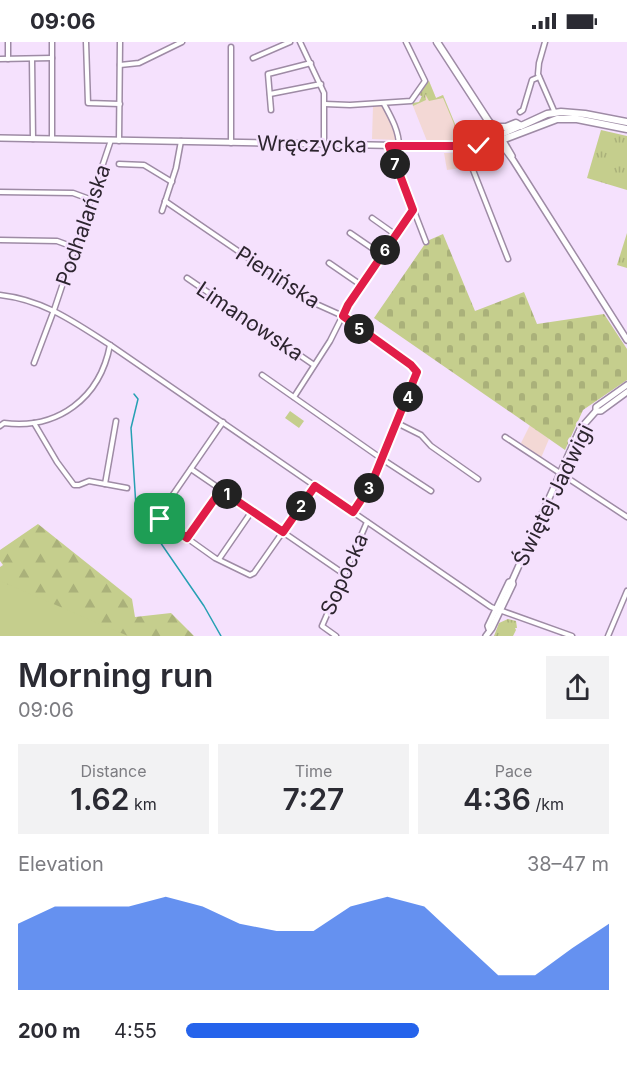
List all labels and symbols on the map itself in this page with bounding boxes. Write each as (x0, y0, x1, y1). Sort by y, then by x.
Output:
pin (453, 120, 504, 171)
street label: Wręczycka (257, 131, 367, 157)
pin: 7 (380, 149, 410, 179)
street label: Podhalańska (51, 161, 115, 289)
pin: 6 (370, 235, 400, 265)
street label: Pienińska (231, 241, 325, 313)
street label: Limanowska (192, 276, 308, 366)
pin: 5 (344, 314, 374, 344)
pin: 4 (393, 382, 423, 412)
street label: Świętej Jadwigi (507, 420, 598, 570)
pin: 3 (354, 473, 384, 503)
pin: 1 (212, 479, 242, 509)
pin: 2 (286, 491, 316, 521)
pin (134, 493, 185, 544)
street label: Sopocka (315, 529, 373, 619)

